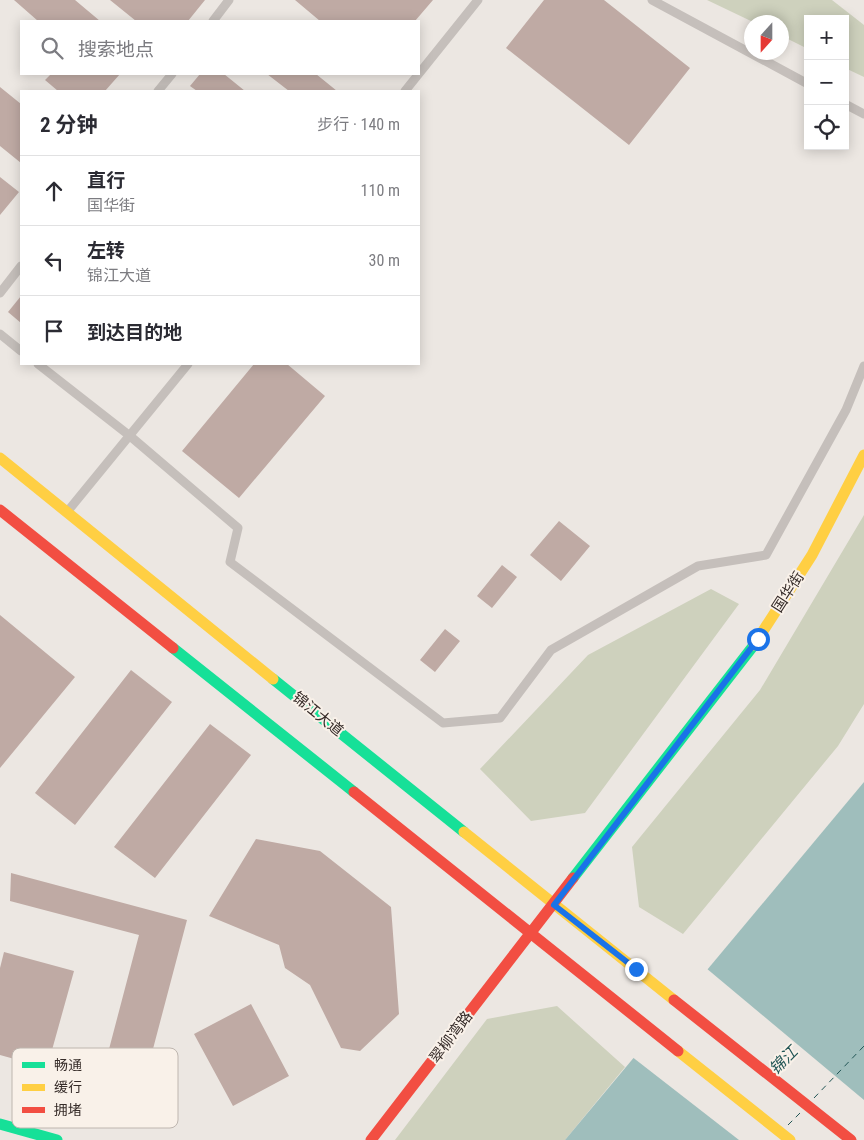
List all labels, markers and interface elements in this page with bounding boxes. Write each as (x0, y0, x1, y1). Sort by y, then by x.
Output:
north arrow (744, 15, 789, 60)
map controls (804, 15, 849, 150)
button: + (804, 15, 849, 60)
search box (20, 20, 420, 75)
icon: search (38, 34, 66, 62)
text: 搜索地点 (78, 38, 154, 61)
button: − (804, 60, 849, 105)
button: locate (804, 105, 849, 150)
text: 2 分钟 (40, 113, 97, 137)
text: 步行 · 140 m (317, 115, 400, 134)
text: 直行 (87, 169, 125, 192)
icon: ahead (40, 177, 68, 205)
text: 110 m (361, 181, 400, 200)
text: 国华街 (87, 196, 135, 215)
text: 左转 (87, 239, 125, 262)
icon: left (40, 247, 68, 275)
text: 30 m (368, 251, 400, 270)
text: 锦江大道 (87, 266, 151, 285)
icon: arrive (40, 317, 68, 345)
text: 到达目的地 (87, 321, 182, 344)
street label: 国华街 (768, 568, 808, 616)
route start (747, 628, 770, 651)
street label: 锦江大道 (289, 688, 347, 740)
route end (625, 958, 648, 981)
street label: 翠柳湾路 (426, 1008, 476, 1066)
water label: 锦江 (765, 1041, 803, 1078)
legend (12, 1048, 178, 1128)
text: 畅通 (54, 1057, 82, 1073)
text: 缓行 (54, 1079, 82, 1095)
text: 拥堵 (54, 1102, 82, 1118)

